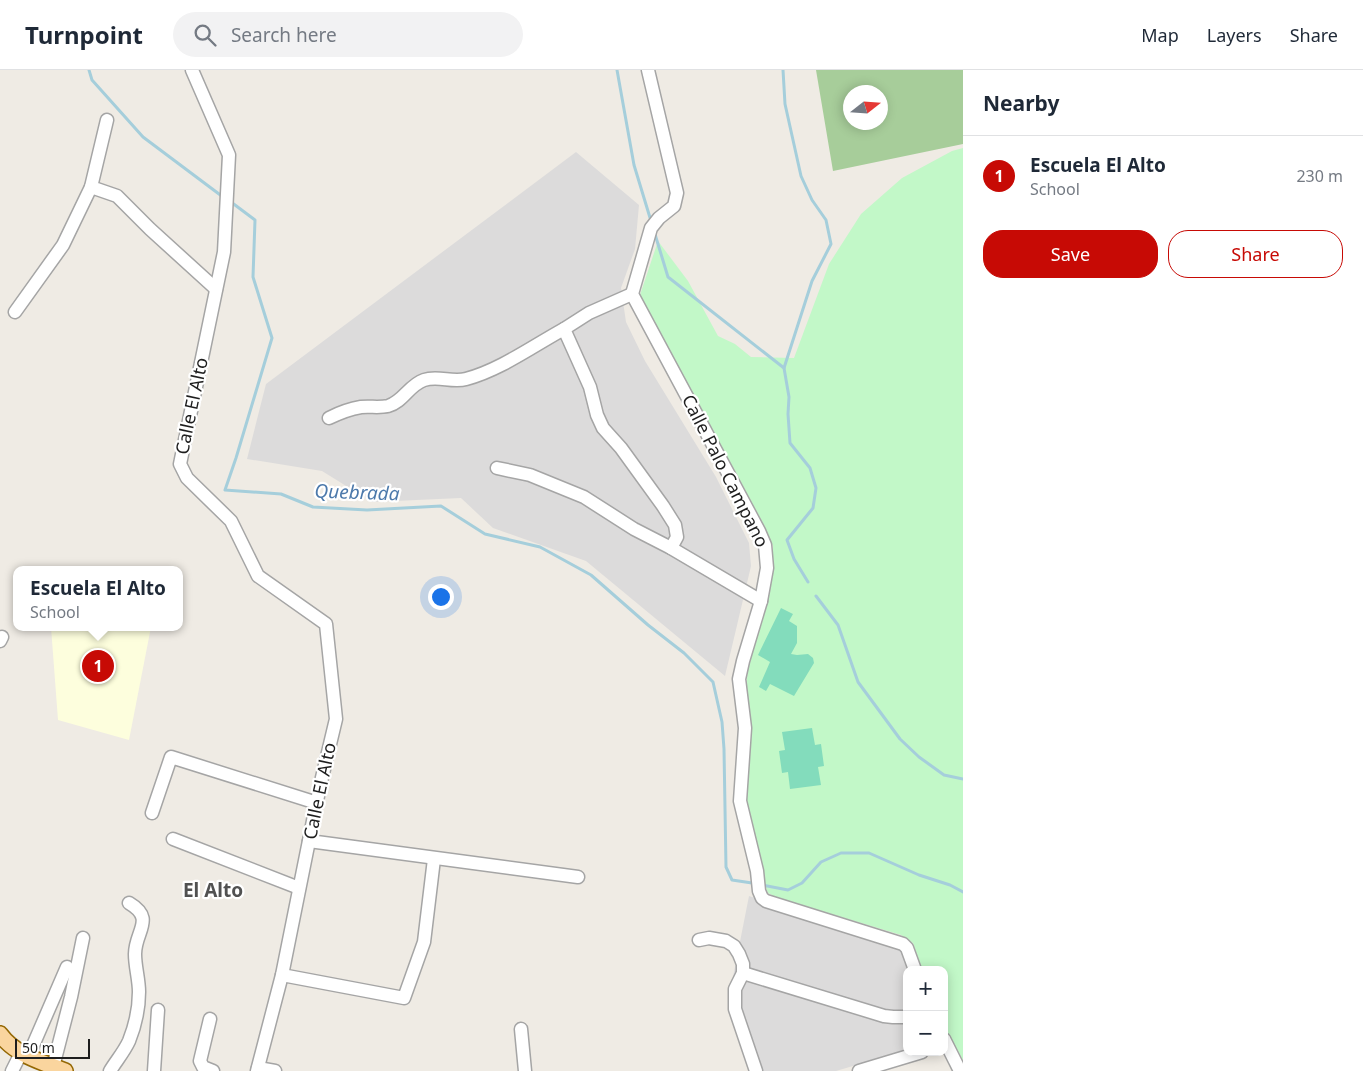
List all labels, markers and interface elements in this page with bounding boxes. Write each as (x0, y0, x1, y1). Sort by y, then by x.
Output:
search box (173, 12, 523, 57)
text: Turnpoint (25, 18, 143, 51)
icon: search (191, 21, 219, 49)
text: Search here (231, 22, 337, 48)
text: Map (1141, 23, 1179, 47)
text: Layers (1207, 23, 1262, 47)
text: Share (1290, 23, 1338, 47)
north arrow (843, 85, 888, 130)
text: Nearby (983, 89, 1059, 117)
text: Escuela El Alto (1030, 152, 1166, 178)
text: 1 (994, 165, 1004, 187)
text: 230 m (1296, 165, 1343, 187)
text: School (1030, 178, 1080, 200)
button: Save (983, 230, 1158, 278)
button: Share (1168, 230, 1343, 278)
street label: Calle El Alto (169, 355, 213, 456)
street label: Calle Palo Campano (677, 390, 775, 551)
water label: Quebrada (314, 478, 400, 506)
popup (13, 566, 183, 631)
text: Escuela El Alto (30, 575, 166, 601)
your location (428, 584, 454, 610)
text: School (30, 601, 80, 623)
pin: 1 (82, 647, 114, 685)
street label: Calle El Alto (297, 740, 341, 841)
district label: El Alto (183, 877, 243, 903)
map controls (903, 966, 948, 1056)
button: + (903, 966, 948, 1011)
button: − (903, 1011, 948, 1056)
scale bar (15, 1036, 90, 1059)
text: 50 m (22, 1038, 55, 1057)

